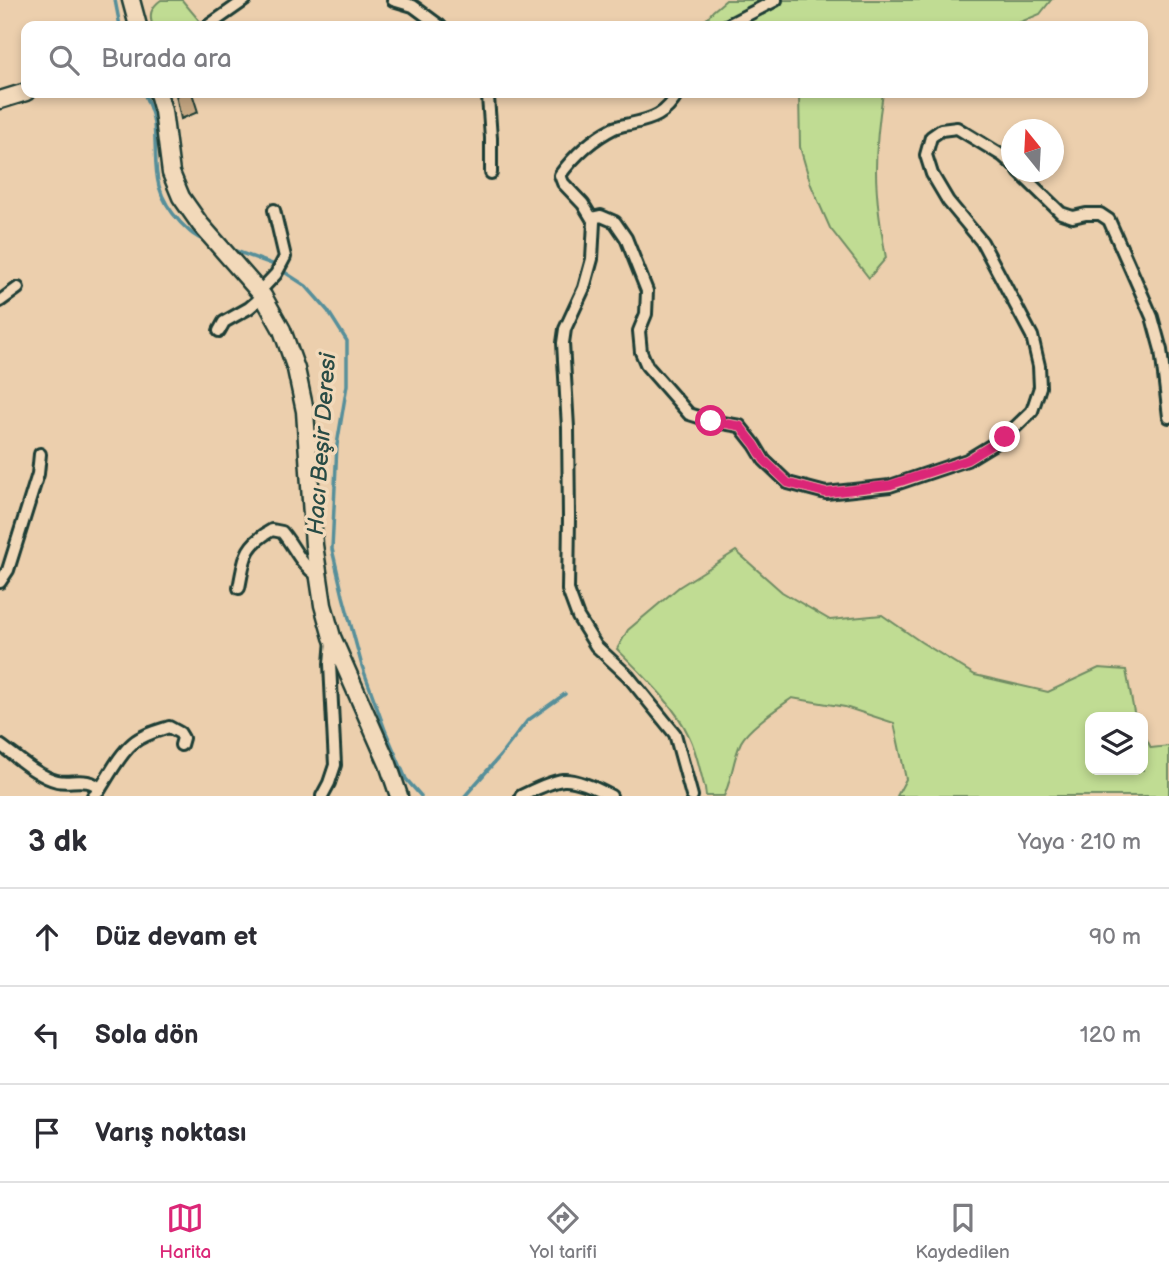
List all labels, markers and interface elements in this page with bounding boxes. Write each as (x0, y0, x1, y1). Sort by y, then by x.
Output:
search box (21, 21, 1148, 98)
icon: search (45, 41, 83, 79)
text: Burada ara (101, 44, 232, 75)
north arrow (1001, 119, 1064, 182)
water label: Hacı Beşir Deresi (302, 351, 342, 536)
route start (695, 405, 726, 436)
route end (989, 421, 1020, 452)
map controls (1085, 712, 1148, 775)
button: layers (1085, 712, 1148, 775)
text: 3 dk (28, 824, 87, 860)
text: Yaya · 210 m (1018, 828, 1141, 856)
icon: ahead (28, 918, 66, 956)
text: Düz devam et (95, 922, 257, 953)
text: 90 m (1089, 923, 1141, 951)
icon: left (28, 1016, 66, 1054)
text: Sola dön (95, 1020, 199, 1051)
text: 120 m (1080, 1021, 1141, 1049)
icon: arrive (28, 1114, 66, 1152)
text: Varış noktası (95, 1118, 246, 1149)
tab: Harita (159, 1199, 211, 1264)
tab: Yol tarifi (530, 1199, 597, 1264)
tab: Kaydedilen (915, 1199, 1010, 1264)

